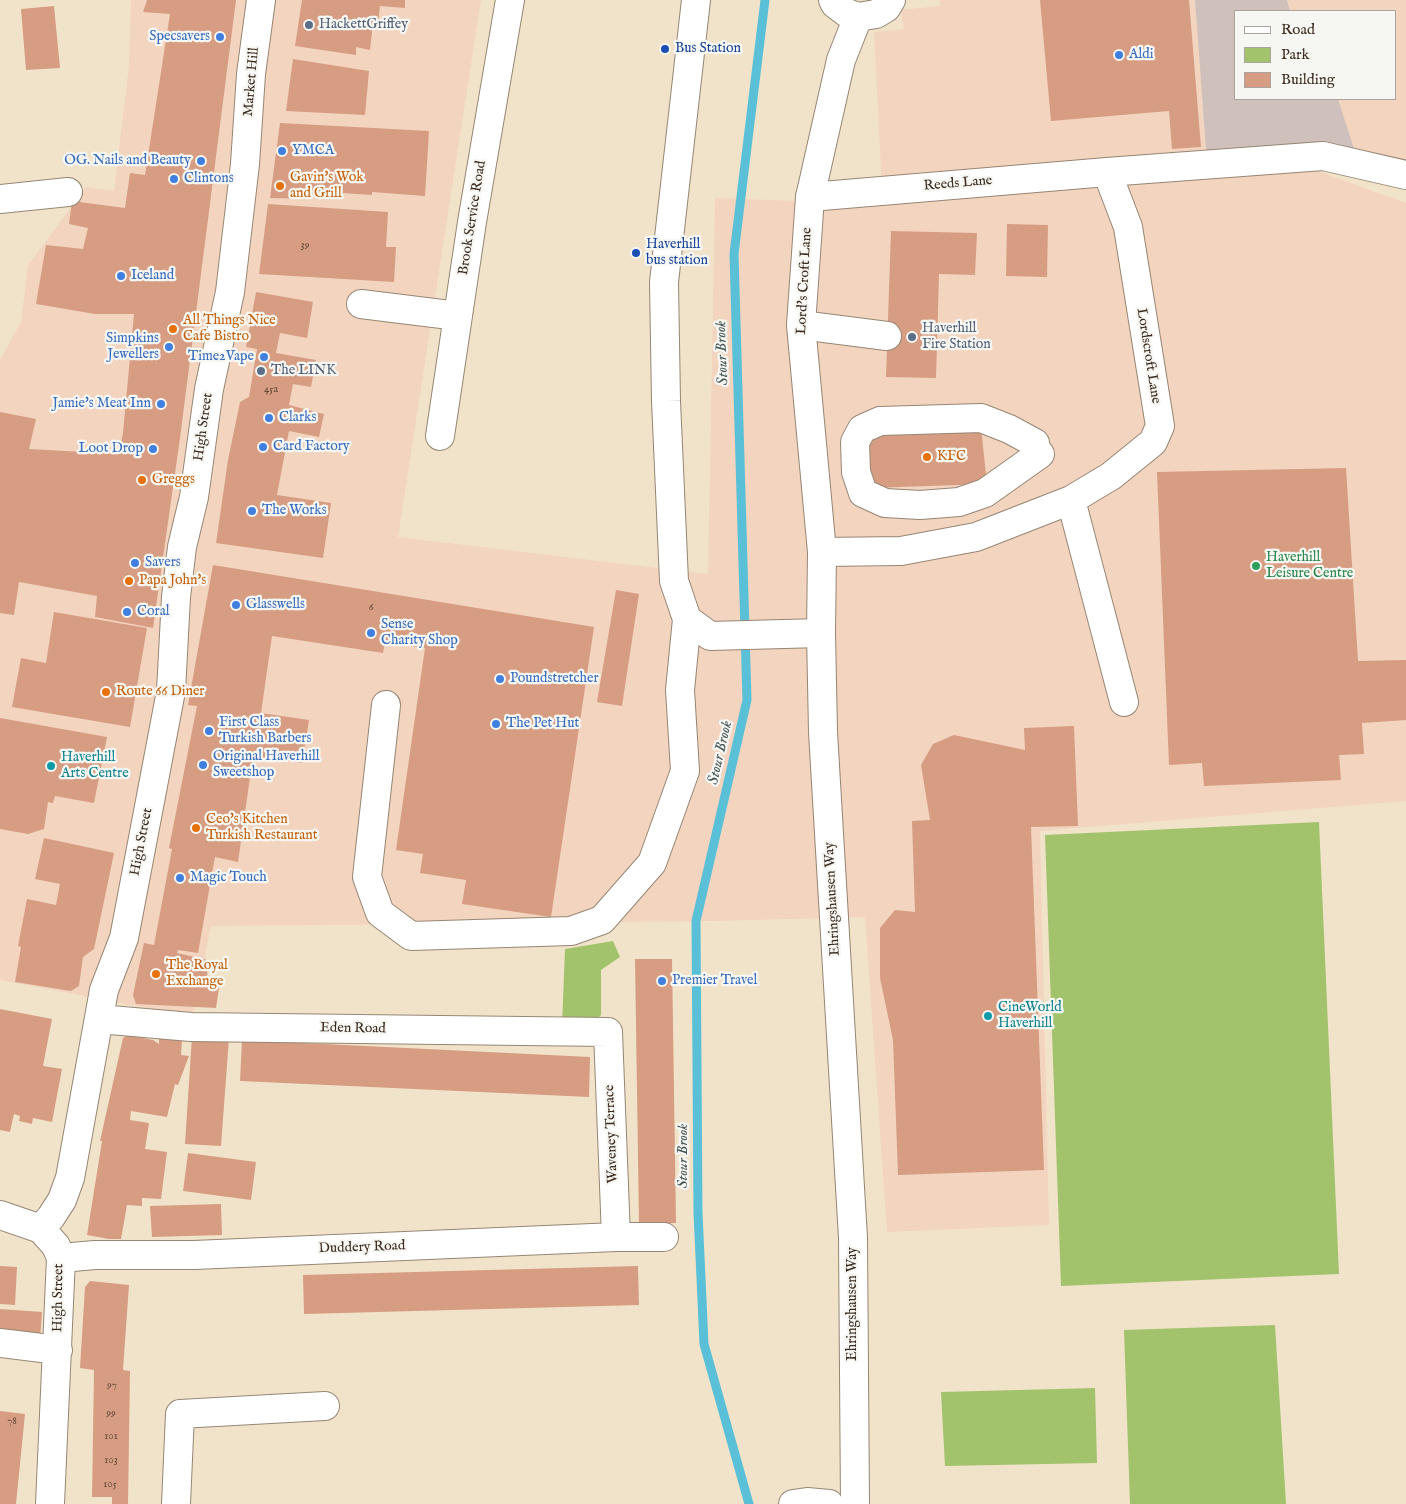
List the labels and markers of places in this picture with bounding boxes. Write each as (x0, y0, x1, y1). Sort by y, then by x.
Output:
place label: HackettGriffey (319, 17, 408, 33)
marker: HackettGriffey (303, 19, 315, 31)
place label: Specsavers (149, 29, 210, 45)
marker: Specsavers (214, 31, 226, 43)
place label: Bus Station (675, 41, 741, 57)
marker: Bus Station (659, 43, 671, 55)
place label: Aldi (1129, 47, 1153, 63)
marker: Aldi (1113, 49, 1125, 61)
place label: YMCA (292, 143, 334, 159)
marker: YMCA (276, 145, 288, 157)
place label: OG. Nails and Beauty (64, 153, 191, 169)
marker: OG. Nails and Beauty (195, 155, 207, 167)
place label: Gavin's Wok and Grill (290, 170, 364, 202)
place label: Clintons (184, 171, 234, 187)
marker: Clintons (168, 173, 180, 185)
marker: Gavin's Wok and Grill (274, 180, 286, 192)
place label: Haverhill bus station (646, 237, 708, 270)
marker: Haverhill bus station (630, 247, 642, 259)
place label: Iceland (131, 268, 174, 284)
marker: Iceland (115, 270, 127, 282)
place label: All Things Nice Cafe Bistro (183, 313, 276, 346)
place label: Haverhill Fire Station (922, 321, 991, 354)
marker: All Things Nice Cafe Bistro (167, 323, 179, 335)
place label: Simpkins Jewellers (106, 331, 159, 364)
marker: Haverhill Fire Station (906, 331, 918, 343)
marker: Simpkins Jewellers (163, 341, 175, 353)
place label: Time2Vape (188, 349, 254, 365)
marker: Time2Vape (258, 351, 270, 363)
place label: The LINK (271, 363, 336, 379)
marker: The LINK (255, 365, 267, 377)
place label: Jamie's Meat Inn (53, 396, 151, 412)
marker: Jamie's Meat Inn (155, 398, 167, 410)
place label: Clarks (279, 410, 316, 426)
marker: Clarks (263, 412, 275, 424)
place label: Card Factory (273, 439, 350, 455)
place label: Loot Drop (78, 441, 143, 457)
marker: Card Factory (257, 441, 269, 453)
marker: Loot Drop (147, 443, 159, 455)
place label: KFC (937, 449, 966, 465)
marker: KFC (921, 451, 933, 463)
place label: Greggs (152, 472, 195, 488)
marker: Greggs (136, 474, 148, 486)
place label: The Works (262, 503, 327, 519)
marker: The Works (246, 505, 258, 517)
place label: Haverhill Leisure Centre (1266, 550, 1353, 582)
place label: Savers (145, 555, 181, 571)
marker: Savers (129, 557, 141, 569)
marker: Haverhill Leisure Centre (1250, 560, 1262, 572)
place label: Papa John's (139, 573, 206, 589)
marker: Papa John's (123, 575, 135, 587)
place label: Glasswells (246, 597, 305, 613)
marker: Glasswells (230, 599, 242, 611)
place label: Coral (137, 604, 170, 620)
marker: Coral (121, 606, 133, 618)
place label: Sense Charity Shop (381, 617, 458, 650)
marker: Sense Charity Shop (365, 627, 377, 639)
place label: Poundstretcher (510, 671, 599, 687)
marker: Poundstretcher (494, 673, 506, 685)
place label: Route 66 Diner (116, 684, 204, 700)
marker: Route 66 Diner (100, 686, 112, 698)
place label: First Class Turkish Barbers (219, 715, 311, 748)
place label: The Pet Hut (506, 716, 579, 732)
marker: The Pet Hut (490, 718, 502, 730)
marker: First Class Turkish Barbers (203, 725, 215, 737)
place label: Original Haverhill Sweetshop (213, 749, 320, 782)
place label: Haverhill Arts Centre (61, 750, 129, 782)
marker: Original Haverhill Sweetshop (197, 759, 209, 771)
marker: Haverhill Arts Centre (45, 760, 57, 772)
place label: Ceo's Kitchen Turkish Restaurant (206, 812, 317, 844)
marker: Ceo's Kitchen Turkish Restaurant (190, 822, 202, 834)
place label: Magic Touch (190, 870, 267, 886)
marker: Magic Touch (174, 872, 186, 884)
place label: The Royal Exchange (166, 958, 228, 990)
marker: The Royal Exchange (150, 968, 162, 980)
place label: Premier Travel (672, 973, 757, 989)
marker: Premier Travel (656, 975, 668, 987)
place label: CineWorld Haverhill (998, 1000, 1062, 1032)
marker: CineWorld Haverhill (982, 1010, 994, 1022)

